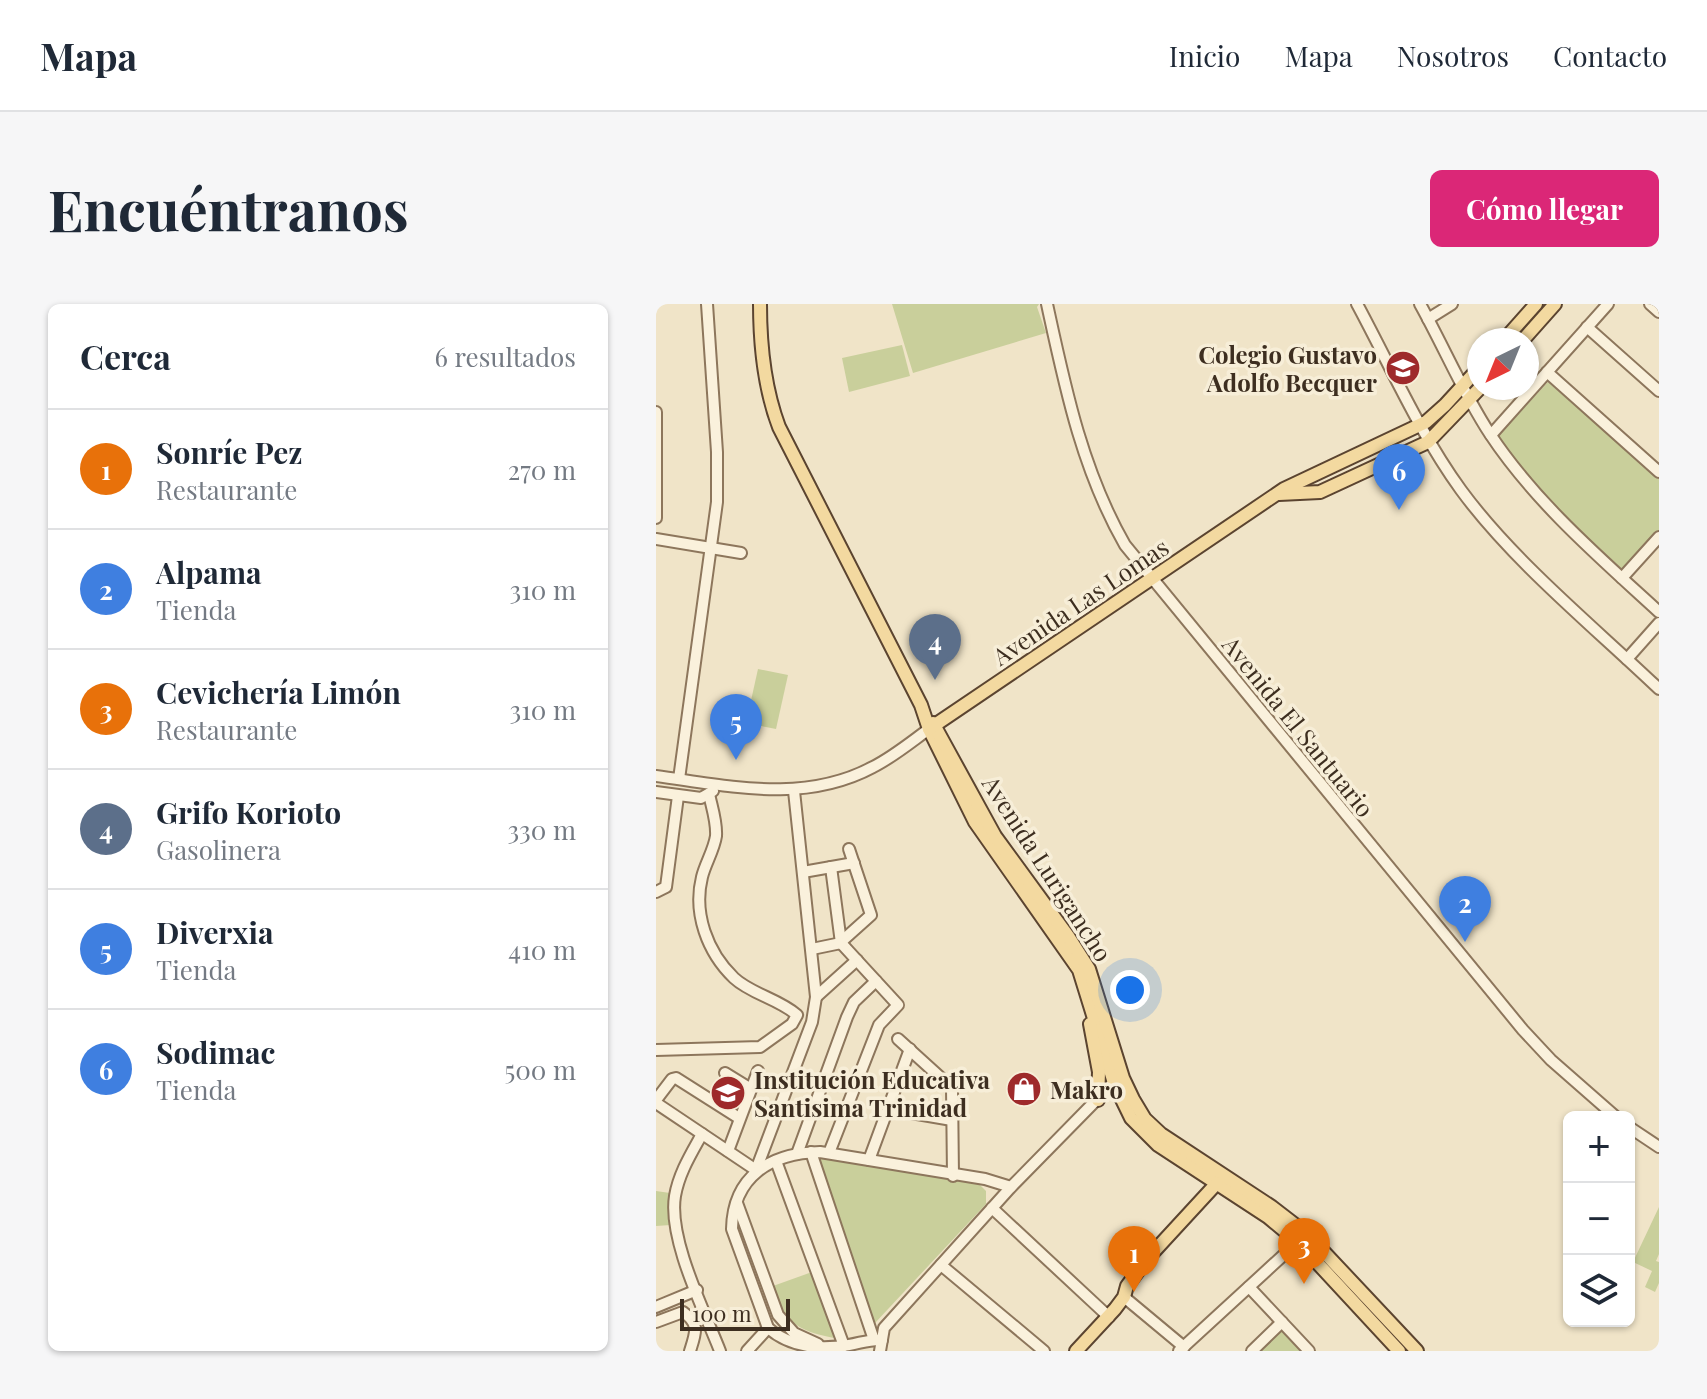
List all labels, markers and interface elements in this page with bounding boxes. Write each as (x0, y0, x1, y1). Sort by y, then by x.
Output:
text: Mapa (40, 30, 137, 81)
text: Inicio (1169, 37, 1240, 74)
text: Mapa (1284, 37, 1353, 74)
text: Nosotros (1397, 37, 1509, 74)
text: Contacto (1553, 37, 1667, 74)
button: Cómo llegar (1430, 170, 1659, 247)
text: Encuéntranos (48, 171, 409, 246)
north arrow (1467, 328, 1539, 400)
text: Cerca (80, 333, 171, 379)
place label: Colegio Gustavo Adolfo Becquer (1198, 338, 1378, 398)
text: 6 resultados (435, 339, 576, 374)
school or university icon: Colegio Gustavo Adolfo Becquer (1384, 349, 1422, 387)
text: Sonríe Pez (156, 432, 303, 472)
pin: 6 (1373, 444, 1425, 510)
text: 1 (101, 452, 111, 487)
text: 270 m (508, 452, 576, 487)
text: Restaurante (156, 472, 297, 507)
street label: Avenida Las Lomas (985, 530, 1174, 672)
text: Alpama (156, 552, 262, 592)
text: 2 (99, 572, 113, 607)
text: 310 m (509, 572, 576, 607)
text: Tienda (156, 592, 237, 627)
pin: 4 (909, 614, 961, 680)
street label: Avenida El Santuario (1216, 628, 1382, 823)
text: Cevichería Limón (156, 672, 401, 712)
text: 3 (100, 692, 112, 727)
text: 310 m (509, 692, 576, 727)
pin: 5 (710, 694, 762, 760)
text: Restaurante (156, 712, 297, 747)
street label: Avenida Lurigancho (975, 768, 1120, 967)
text: Grifo Korioto (156, 792, 341, 832)
text: 4 (99, 812, 113, 847)
text: 330 m (507, 812, 576, 847)
text: Gasolinera (156, 832, 281, 867)
pin: 2 (1439, 876, 1491, 942)
text: Diverxia (156, 912, 273, 952)
text: 5 (100, 932, 112, 967)
text: 410 m (508, 932, 576, 967)
text: Tienda (156, 952, 237, 987)
your location (1110, 970, 1150, 1010)
text: Sodimac (156, 1032, 275, 1072)
text: 6 (99, 1052, 113, 1087)
text: 500 m (504, 1052, 576, 1087)
place label: Institución Educativa Santisima Trinidad (754, 1063, 990, 1123)
shop icon: Makro (1005, 1070, 1043, 1108)
text: Tienda (156, 1072, 237, 1107)
place label: Makro (1050, 1073, 1123, 1105)
school or university icon: Institución Educativa Santisima Trinidad (709, 1074, 747, 1112)
map controls (1563, 1111, 1635, 1327)
button: + (1563, 1111, 1635, 1183)
button: − (1563, 1183, 1635, 1255)
pin: 3 (1278, 1218, 1330, 1284)
pin: 1 (1108, 1226, 1160, 1292)
button: layers (1563, 1255, 1635, 1327)
scale bar (680, 1295, 790, 1331)
text: 100 m (692, 1298, 752, 1328)

